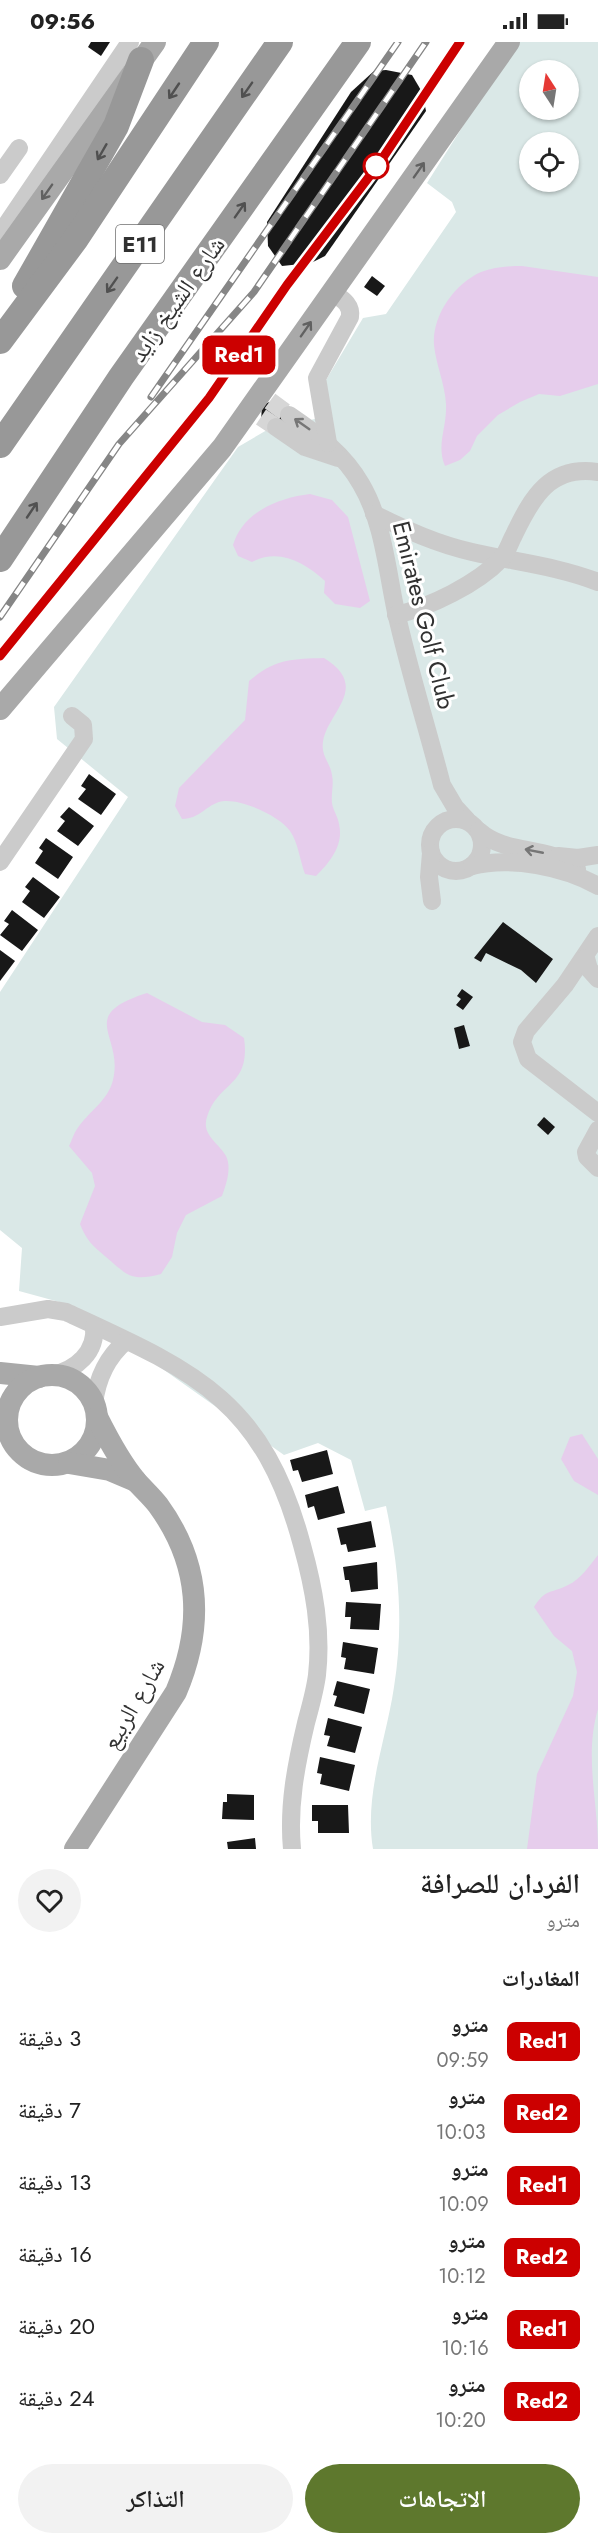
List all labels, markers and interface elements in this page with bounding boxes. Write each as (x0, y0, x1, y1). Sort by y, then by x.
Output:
text: 09:56 (30, 5, 95, 37)
north arrow (519, 60, 579, 120)
map controls (519, 60, 579, 192)
one-way arrow (241, 81, 253, 98)
one-way arrow (168, 82, 180, 98)
button: locate (519, 132, 579, 192)
one-way arrow (96, 143, 108, 160)
unlabelled marker (363, 153, 389, 179)
one-way arrow (412, 162, 425, 178)
one-way arrow (41, 184, 53, 200)
one-way arrow (233, 202, 246, 218)
road number: E11 (116, 225, 164, 263)
street label: شارع الشيخ زايد (121, 229, 233, 369)
one-way arrow (106, 276, 118, 292)
one-way arrow (300, 322, 312, 338)
line badge: Red1 (197, 336, 281, 374)
text: Red1 (214, 340, 264, 370)
one-way arrow (294, 418, 311, 430)
one-way arrow (26, 502, 39, 519)
street label: Emirates Golf Club (384, 517, 464, 713)
one-way arrow (524, 845, 544, 856)
street label: شارع الربيع (93, 1652, 173, 1756)
text: الفردان للصرافة (420, 1863, 580, 1904)
button: heart (18, 1869, 81, 1932)
text: مترو (546, 1906, 580, 1935)
text: المغادرات (502, 1962, 580, 1994)
text: مترو (451, 2008, 489, 2040)
text: 3 دقيقة (18, 2022, 81, 2054)
text: Red1 (519, 2026, 568, 2056)
text: 09:59 (436, 2046, 489, 2075)
text: مترو (448, 2080, 486, 2112)
text: 7 دقيقة (18, 2094, 81, 2126)
text: Red2 (516, 2098, 568, 2128)
text: 10:03 (436, 2118, 486, 2147)
text: مترو (451, 2152, 489, 2184)
text: 13 دقيقة (18, 2166, 91, 2198)
text: Red1 (519, 2170, 568, 2200)
text: 10:09 (438, 2190, 489, 2219)
text: مترو (448, 2224, 486, 2256)
text: 16 دقيقة (18, 2238, 92, 2270)
text: Red2 (516, 2242, 568, 2272)
text: 10:12 (438, 2262, 486, 2291)
text: مترو (451, 2296, 489, 2328)
text: 20 دقيقة (18, 2310, 95, 2342)
text: Red1 (519, 2314, 568, 2344)
text: 10:16 (441, 2334, 489, 2363)
text: مترو (448, 2368, 486, 2400)
text: 24 دقيقة (18, 2382, 95, 2414)
text: Red2 (516, 2386, 568, 2416)
text: 10:20 (435, 2406, 486, 2435)
button: التذاكر (18, 2464, 293, 2533)
button: الاتجاهات (305, 2464, 580, 2533)

